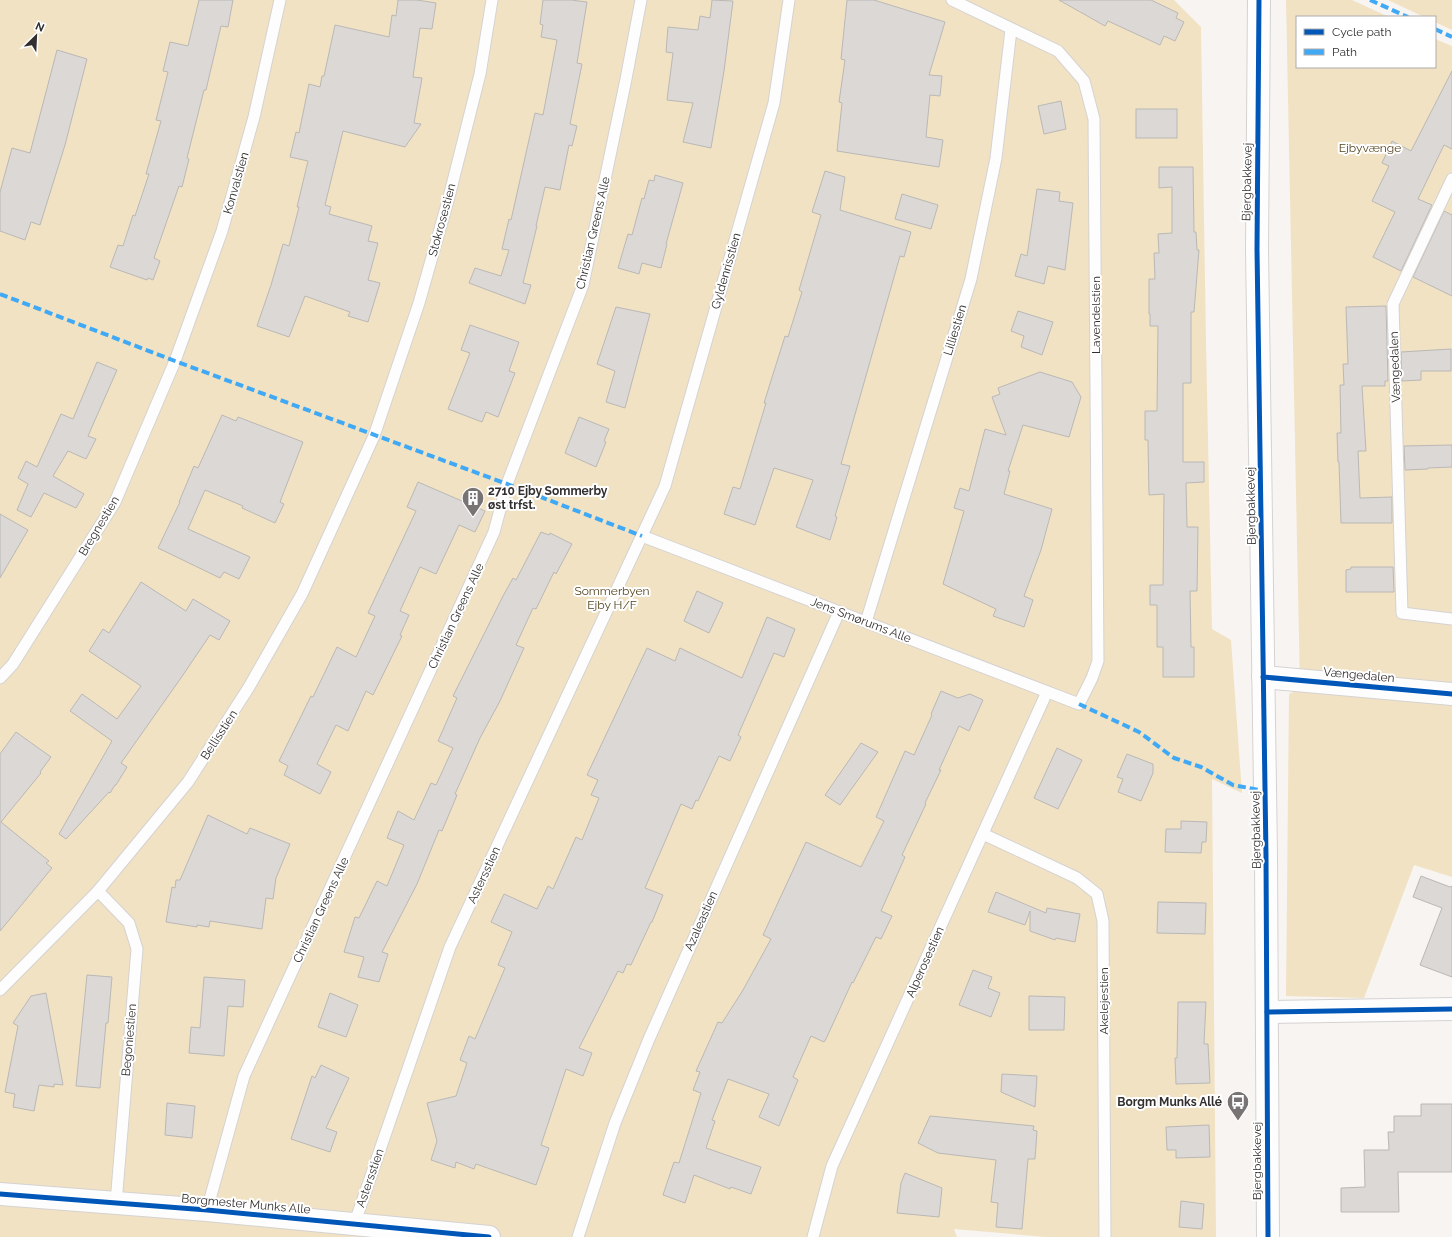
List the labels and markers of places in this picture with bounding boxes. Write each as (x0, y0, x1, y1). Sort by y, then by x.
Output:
place label: 2710 Ejby Sommerby øst trfst. (488, 484, 608, 512)
building icon: 2710 Ejby Sommerby øst trfst. (460, 485, 486, 518)
bus stop icon: Borgm Munks Allé (1225, 1089, 1251, 1122)
place label: Borgm Munks Allé (1117, 1095, 1222, 1109)

